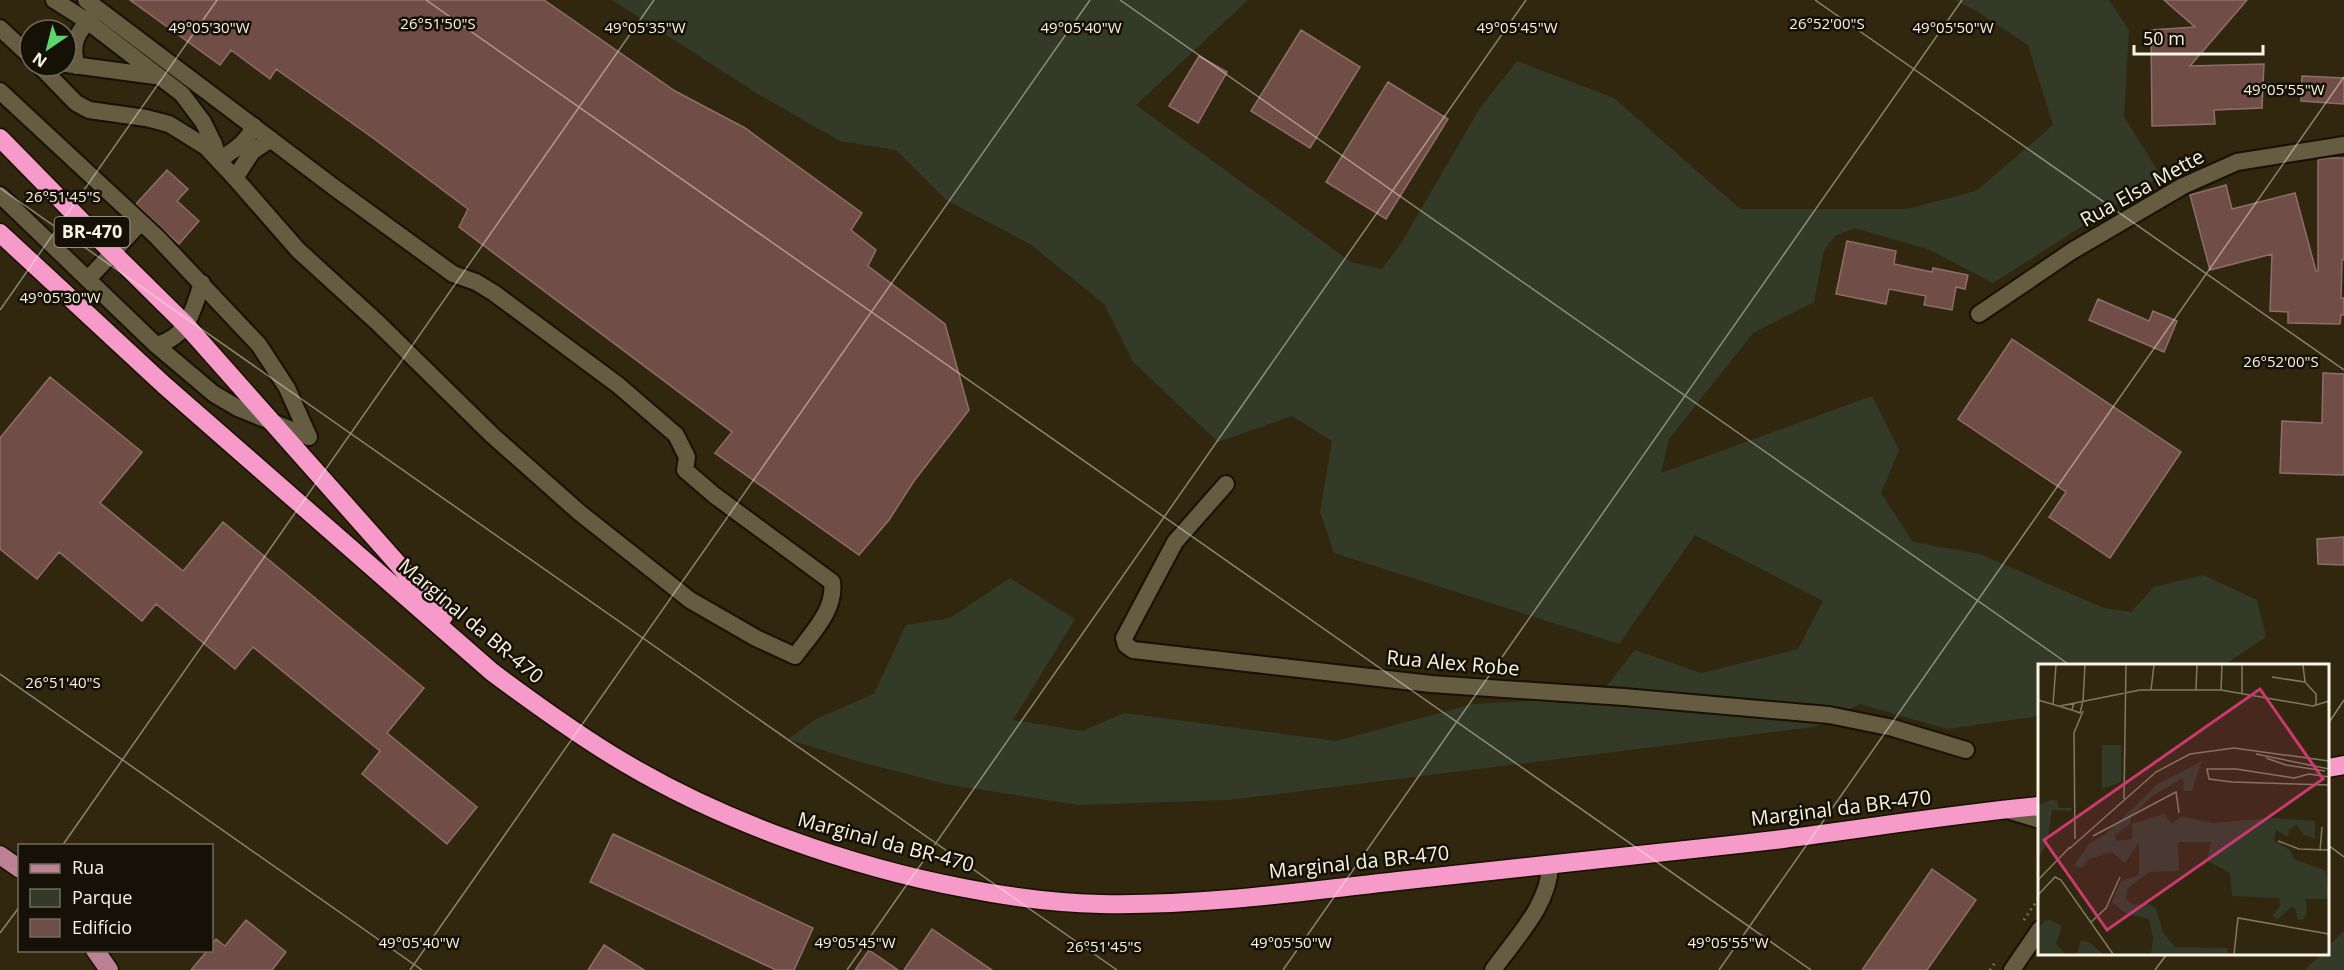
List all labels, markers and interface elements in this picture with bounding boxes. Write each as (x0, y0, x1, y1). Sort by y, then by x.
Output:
text: 26°51'50"S (400, 13, 476, 33)
text: 26°52'00"S (1789, 13, 1865, 33)
text: 49°05'30"W (169, 17, 250, 37)
text: 49°05'35"W (605, 17, 686, 37)
text: 49°05'40"W (1041, 17, 1122, 37)
text: 49°05'45"W (1477, 17, 1558, 37)
text: 49°05'50"W (1913, 17, 1994, 37)
north arrow (18, 18, 78, 78)
scale bar (2134, 18, 2263, 56)
text: 50 m (2143, 26, 2185, 50)
text: N (28, 48, 51, 73)
text: 49°05'55"W (2244, 79, 2325, 99)
street label: Rua Elsa Mette (2075, 142, 2208, 233)
text: 26°51'45"S (25, 186, 101, 206)
road number: BR-470 (54, 217, 130, 247)
text: 49°05'30"W (20, 287, 101, 307)
text: 26°52'00"S (2243, 351, 2319, 371)
street label: Marginal da BR-470 (393, 552, 549, 689)
street label: Rua Alex Robe (1385, 643, 1521, 682)
inset map (2038, 664, 2329, 955)
text: 26°51'40"S (25, 672, 101, 692)
street label: Marginal da BR-470 (1749, 783, 1933, 832)
street label: Marginal da BR-470 (795, 805, 977, 878)
street label: Marginal da BR-470 (1267, 839, 1451, 884)
legend (18, 844, 213, 952)
text: Rua (72, 855, 104, 879)
text: Parque (72, 885, 132, 909)
text: Edifício (72, 915, 132, 939)
text: 49°05'40"W (379, 932, 460, 952)
text: 49°05'45"W (815, 932, 896, 952)
text: 49°05'50"W (1251, 932, 1332, 952)
text: 49°05'55"W (1688, 932, 1769, 952)
text: 26°51'45"S (1066, 936, 1142, 956)

